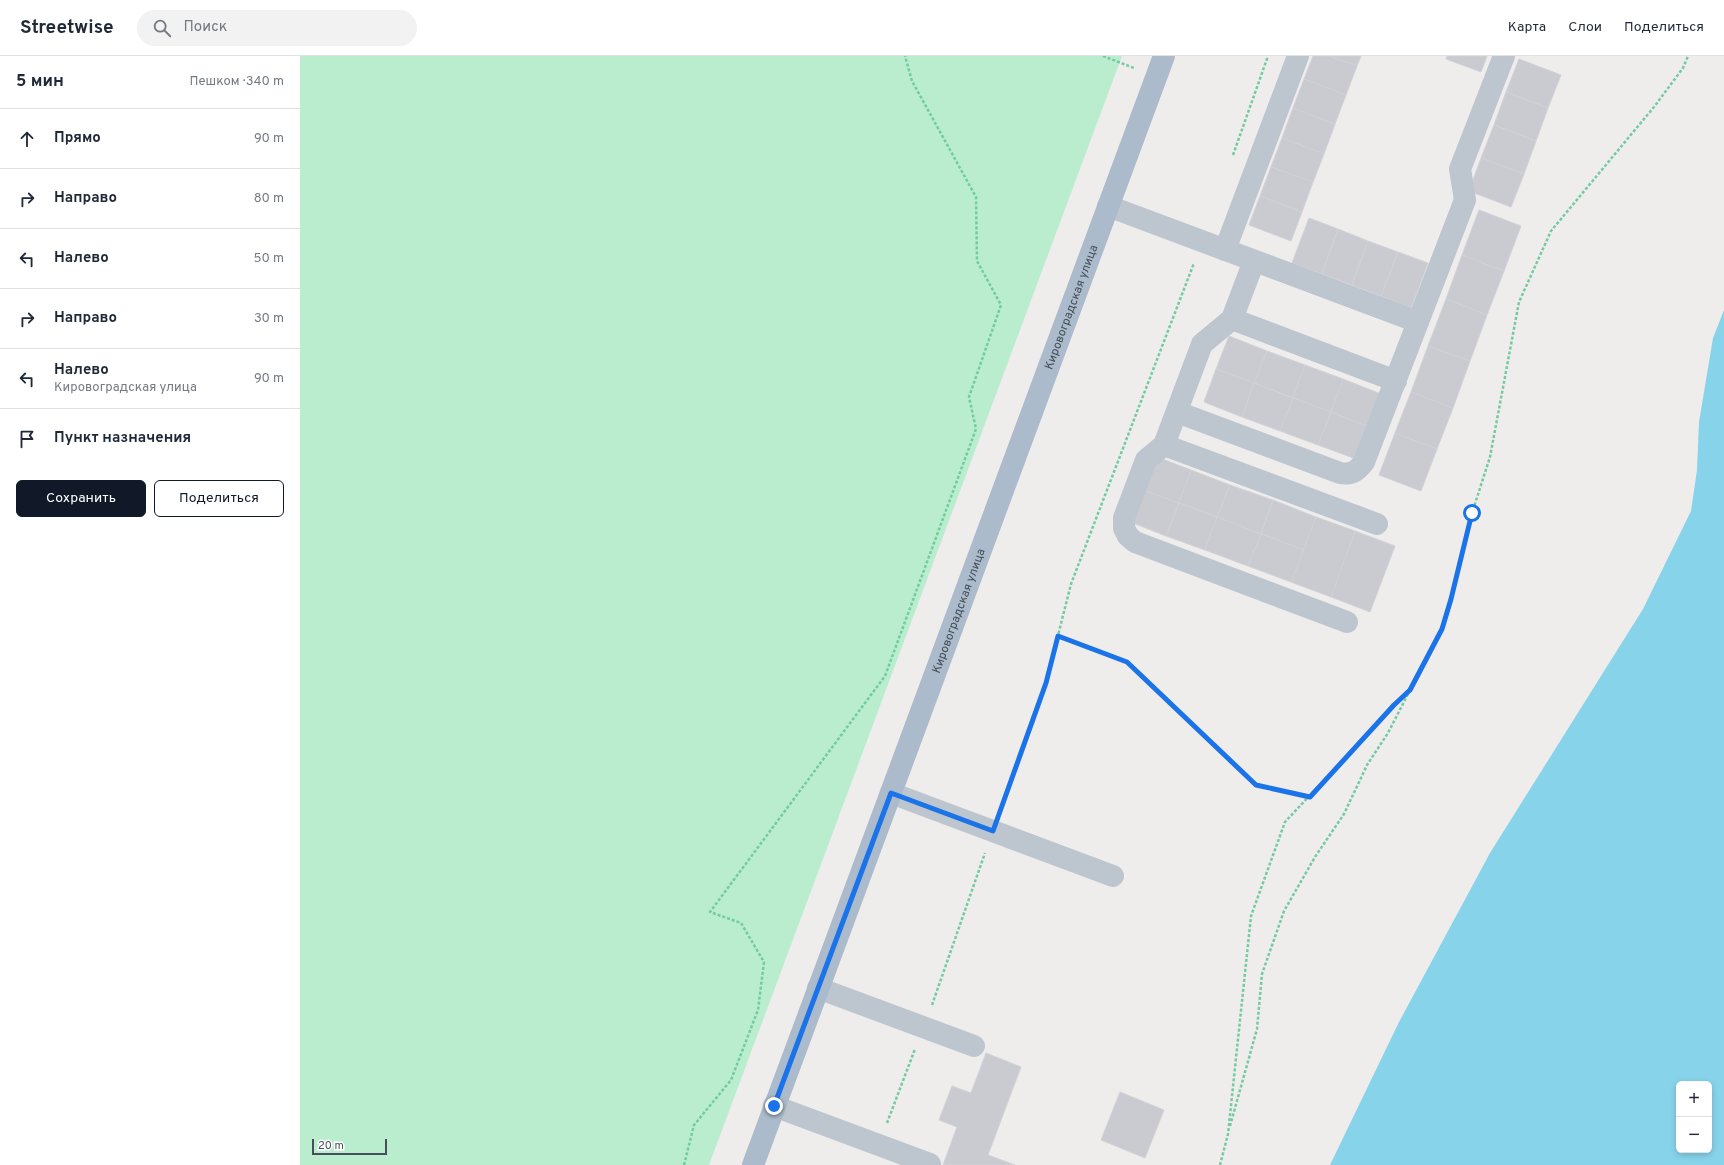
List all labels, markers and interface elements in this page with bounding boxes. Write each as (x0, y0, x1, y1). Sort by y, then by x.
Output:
search box (137, 10, 417, 46)
text: Streetwise (20, 16, 113, 40)
icon: search (151, 17, 173, 39)
text: Поиск (183, 18, 227, 37)
text: Карта (1508, 19, 1546, 36)
text: Слои (1568, 19, 1602, 36)
text: Поделиться (1624, 19, 1704, 36)
text: 5 мин (16, 71, 64, 93)
text: Пешком · 340 m (189, 74, 284, 90)
icon: ahead (16, 128, 38, 150)
text: Прямо (54, 129, 101, 148)
text: 90 m (254, 131, 284, 147)
icon: right (16, 188, 38, 210)
text: Направо (54, 189, 117, 208)
text: 80 m (254, 191, 284, 207)
street label: Кировоградская улица (1041, 243, 1102, 372)
icon: left (16, 248, 38, 270)
text: Налево (54, 249, 109, 268)
text: 50 m (254, 251, 284, 267)
icon: right (16, 308, 38, 330)
text: Направо (54, 309, 117, 328)
text: 30 m (254, 311, 284, 327)
text: Налево (54, 361, 109, 380)
icon: left (16, 368, 38, 390)
text: 90 m (254, 371, 284, 387)
text: Кировоградская улица (54, 380, 197, 396)
icon: arrive (16, 428, 38, 450)
text: Пункт назначения (54, 429, 191, 448)
button: Сохранить (16, 480, 146, 517)
button: Поделиться (154, 480, 284, 517)
route start (1463, 504, 1481, 522)
street label: Кировоградская улица (929, 547, 990, 676)
map controls (1676, 1081, 1712, 1153)
button: + (1676, 1081, 1712, 1117)
route end (765, 1097, 783, 1115)
button: − (1676, 1117, 1712, 1153)
scale bar (312, 1137, 387, 1156)
text: 20 m (318, 1139, 344, 1153)

